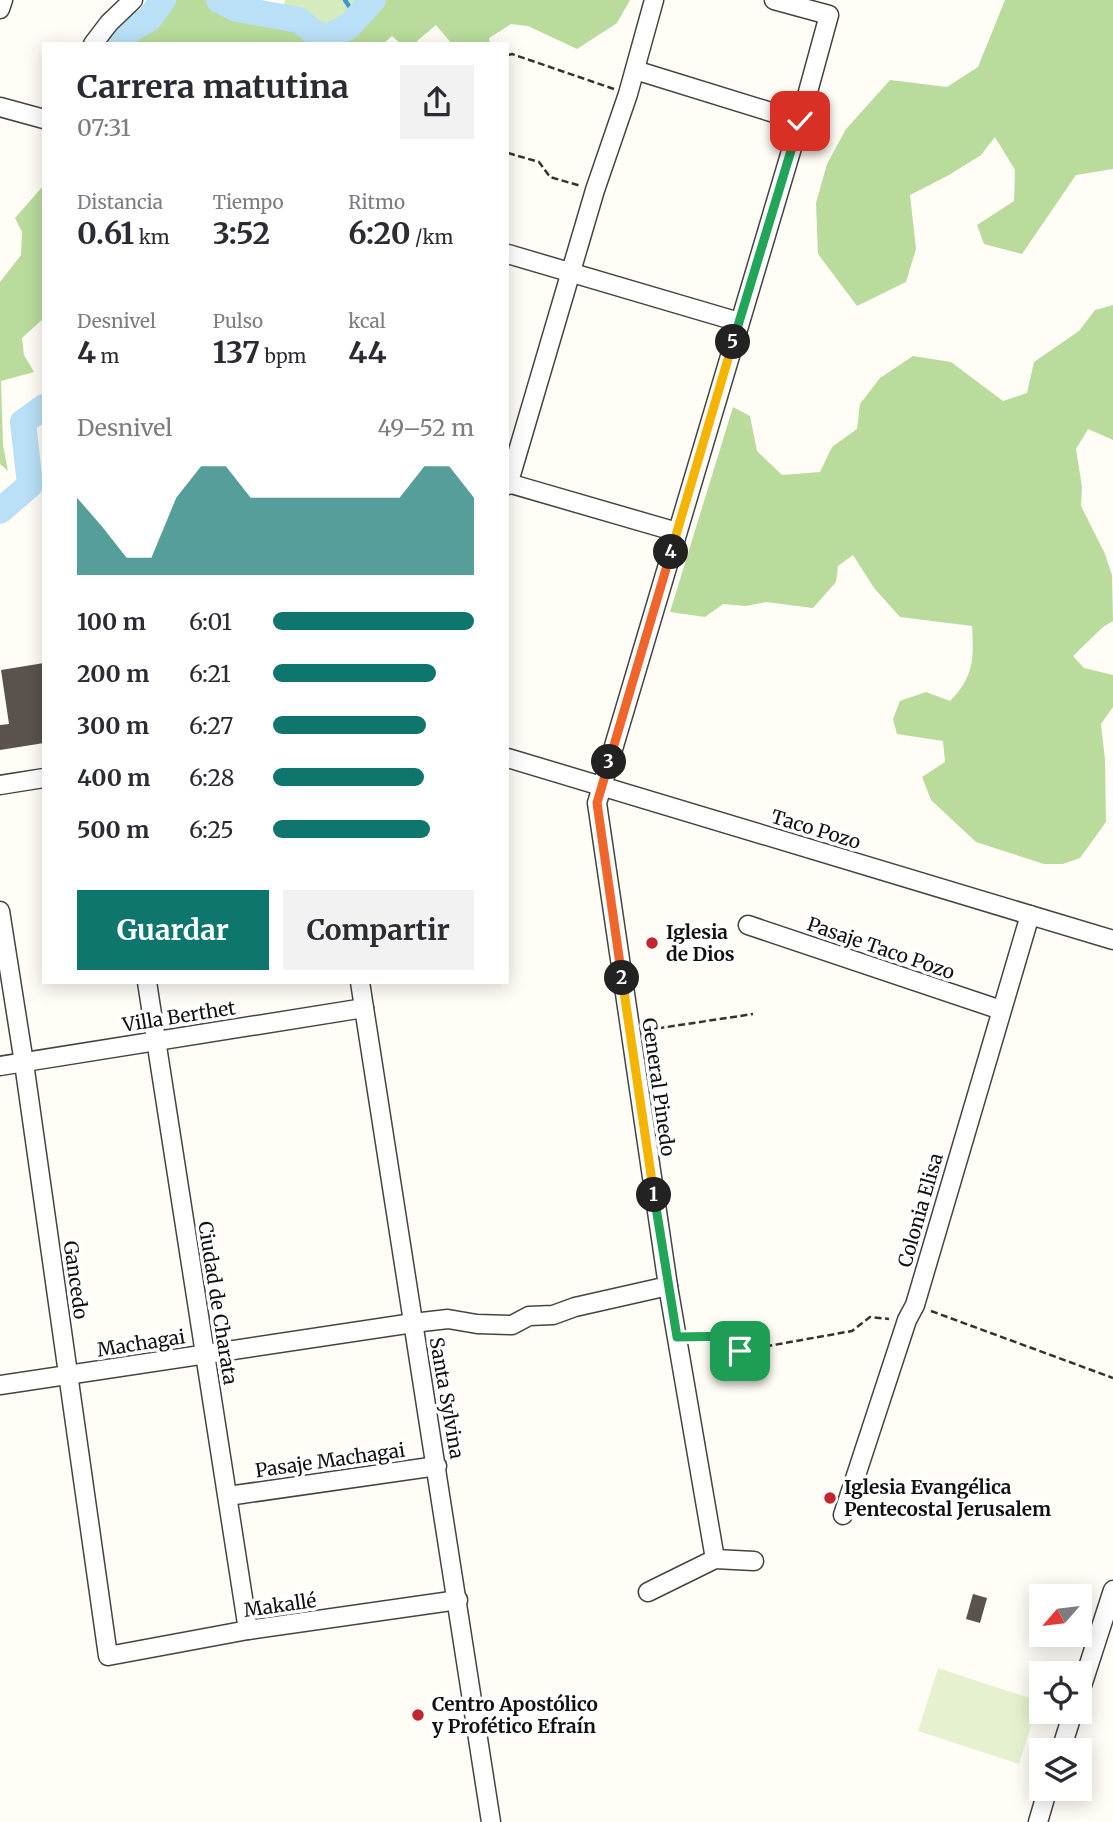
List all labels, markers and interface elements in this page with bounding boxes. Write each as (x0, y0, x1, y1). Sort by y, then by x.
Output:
button: share (400, 65, 474, 139)
text: Carrera matutina (77, 67, 349, 107)
pin (770, 91, 830, 151)
icon: check (781, 102, 819, 140)
text: 07:31 (77, 113, 131, 142)
text: Distancia (77, 190, 163, 214)
text: Tiempo (213, 190, 284, 214)
text: Ritmo (348, 190, 405, 214)
text: 0.61 (77, 214, 134, 252)
text: 3:52 (213, 214, 270, 252)
text: 6:20 (348, 214, 411, 252)
text: km (134, 225, 170, 249)
text: /km (411, 225, 453, 249)
text: Desnivel (77, 309, 156, 333)
text: Pulso (213, 309, 263, 333)
text: kcal (348, 309, 386, 333)
pin: 5 (716, 324, 750, 360)
text: 5 (727, 329, 738, 353)
text: 4 (77, 333, 96, 371)
text: 137 (213, 333, 260, 371)
text: 44 (348, 333, 386, 371)
text: m (96, 344, 119, 368)
text: bpm (260, 344, 306, 368)
text: Desnivel (77, 413, 172, 442)
text: 49–52 m (377, 413, 474, 442)
pin: 4 (654, 534, 688, 570)
text: 4 (664, 539, 677, 563)
text: 100 m (77, 607, 146, 636)
text: 6:01 (189, 607, 232, 636)
text: 200 m (77, 659, 149, 688)
text: 6:21 (189, 659, 231, 688)
text: 300 m (77, 711, 149, 740)
text: 6:27 (189, 711, 233, 740)
pin: 3 (592, 744, 626, 780)
text: 3 (603, 749, 614, 773)
text: 400 m (77, 763, 151, 792)
text: 6:28 (189, 763, 235, 792)
street label: Taco Pozo (768, 804, 864, 854)
text: 500 m (77, 815, 149, 844)
text: 6:25 (189, 815, 234, 844)
button: Guardar (77, 890, 269, 970)
button: Compartir (283, 890, 474, 970)
street label: Pasaje Taco Pozo (804, 912, 958, 984)
place label: Iglesia de Dios (666, 920, 735, 966)
marker: Iglesia de Dios (644, 935, 660, 951)
pin: 2 (604, 960, 640, 996)
text: 2 (616, 965, 627, 989)
street label: Villa Berthet (120, 995, 238, 1037)
street label: General Pinedo (637, 1016, 681, 1158)
street label: Colonia Elisa (892, 1150, 948, 1270)
pin: 1 (636, 1178, 672, 1212)
text: 1 (649, 1182, 658, 1206)
street label: Ciudad de Charata (193, 1220, 243, 1386)
street label: Gancedo (59, 1239, 93, 1321)
pin (710, 1321, 770, 1381)
street label: Machagai (95, 1324, 187, 1362)
icon: arrive (721, 1332, 759, 1370)
street label: Santa Sylvina (424, 1335, 470, 1461)
street label: Pasaje Machagai (254, 1438, 406, 1482)
place label: Iglesia Evangélica Pentecostal Jerusalem (844, 1475, 1051, 1521)
marker: Iglesia Evangélica Pentecostal Jerusalem (822, 1490, 838, 1506)
north arrow (1029, 1584, 1092, 1647)
map controls (1029, 1584, 1092, 1801)
street label: Makallé (242, 1588, 318, 1622)
button: locate (1029, 1661, 1092, 1724)
place label: Centro Apostólico y Profético Efraín (432, 1692, 598, 1738)
marker: Centro Apostólico y Profético Efraín (410, 1707, 426, 1723)
button: layers (1029, 1738, 1092, 1801)

